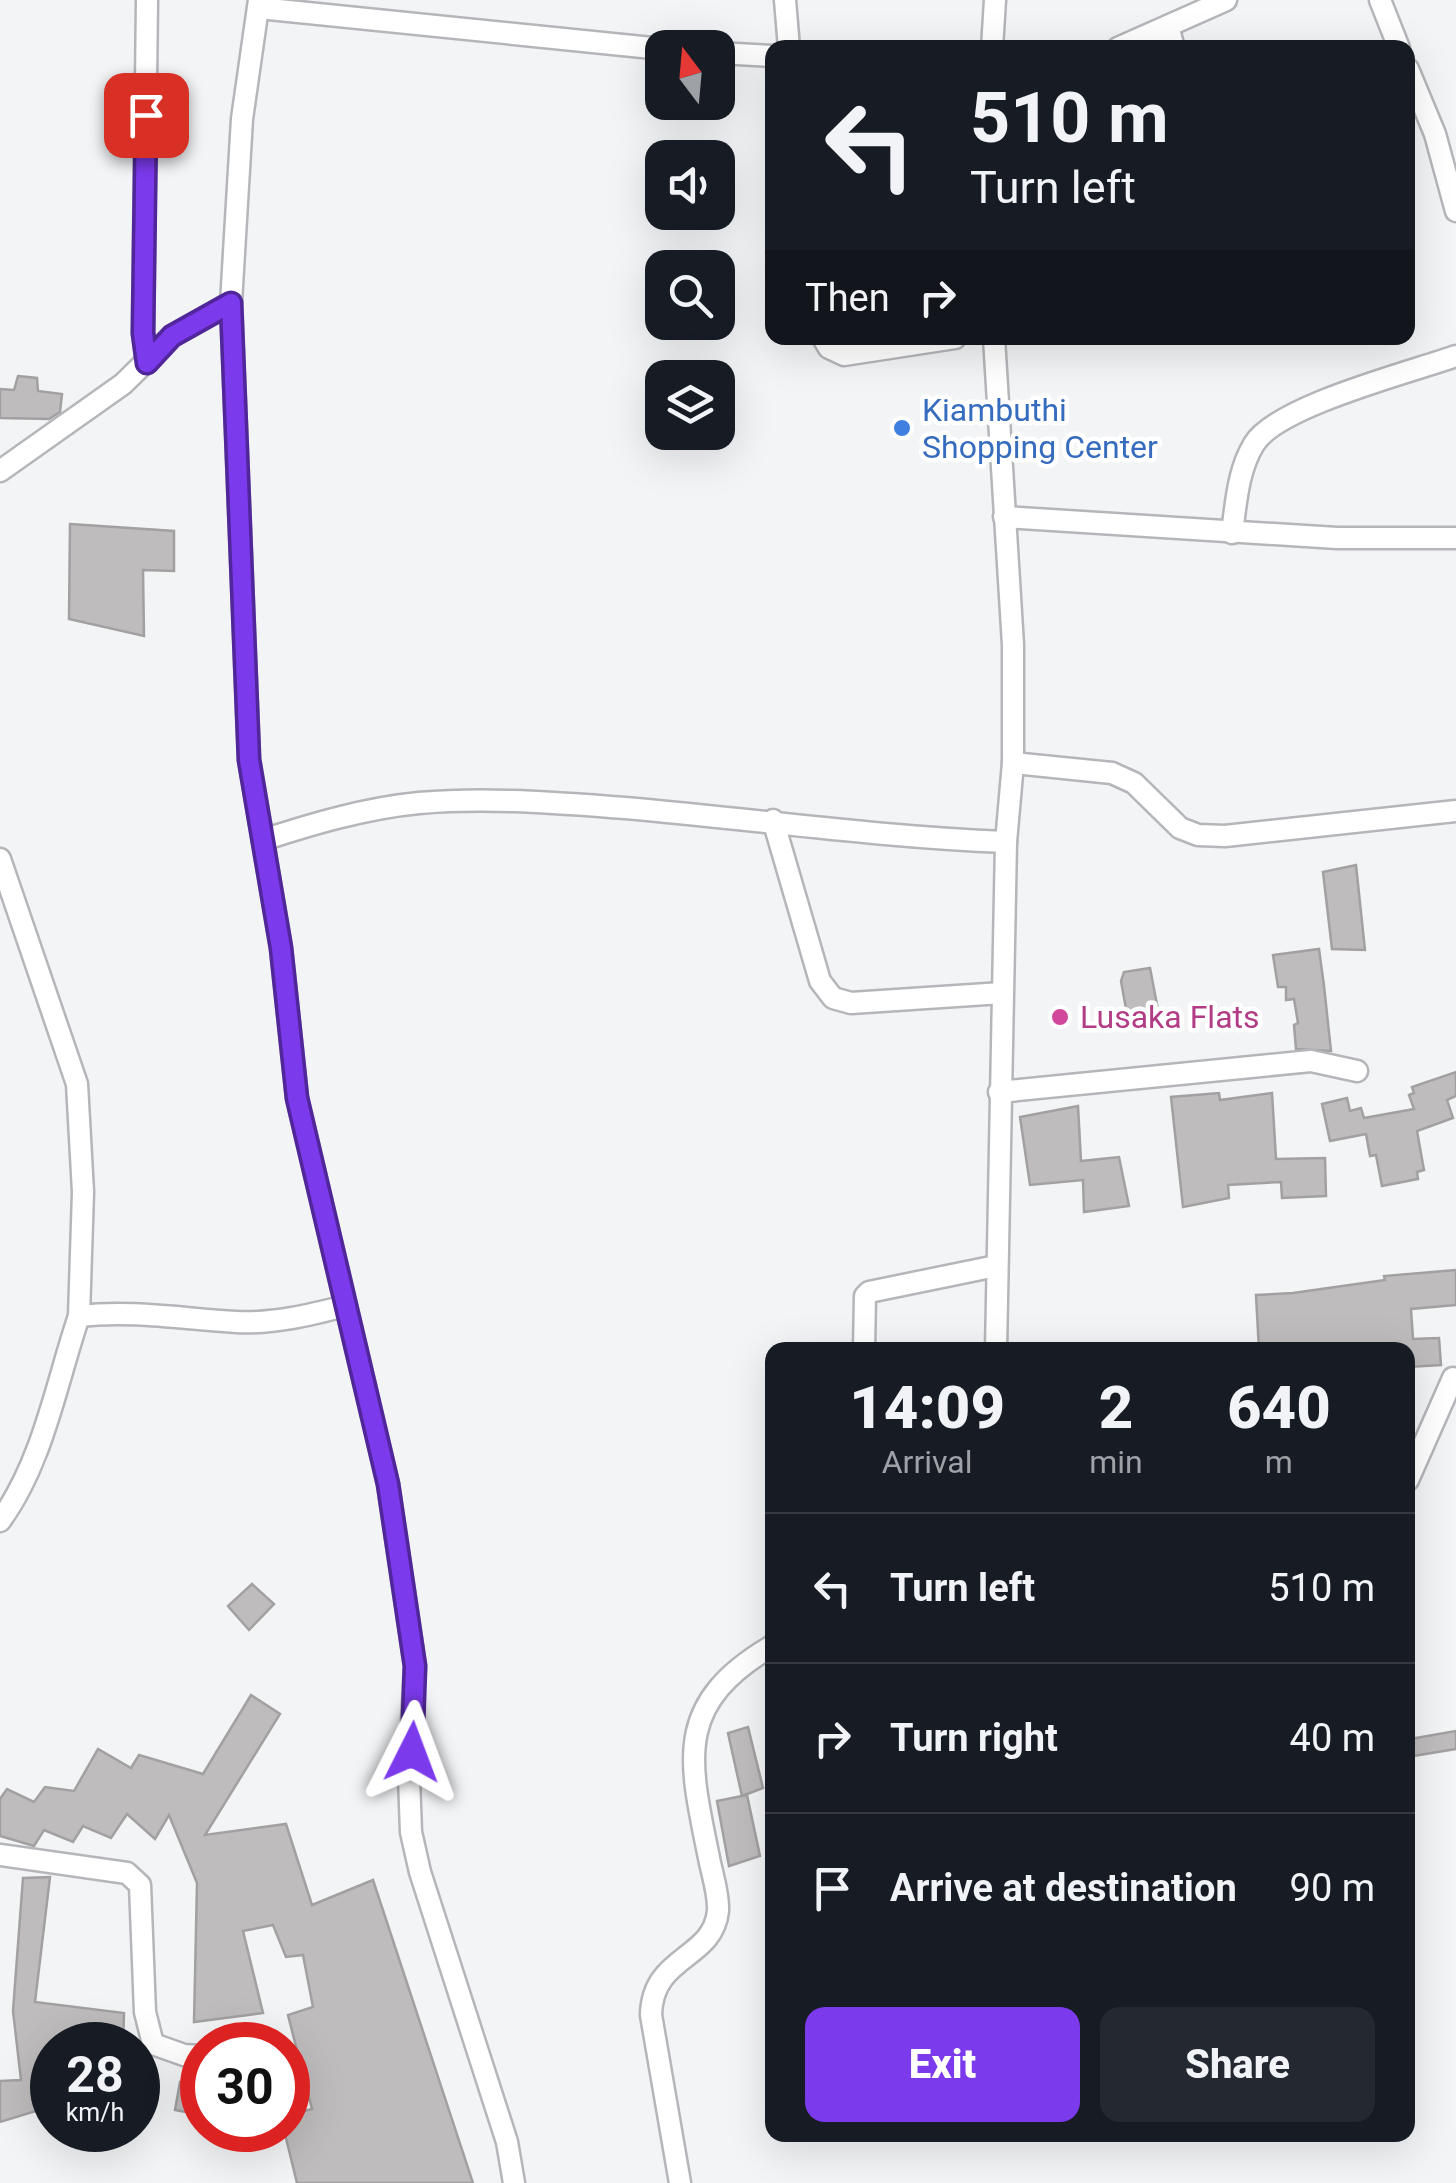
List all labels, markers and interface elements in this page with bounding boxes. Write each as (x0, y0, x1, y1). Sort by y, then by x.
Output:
north arrow (645, 30, 735, 120)
map controls (645, 30, 735, 450)
pin (104, 73, 189, 158)
text: 510 m (970, 77, 1169, 159)
icon: left (805, 80, 935, 210)
icon: arrive (119, 88, 174, 143)
button: sound (645, 140, 735, 230)
text: Turn left (970, 161, 1136, 214)
button: search (645, 250, 735, 340)
icon: right (910, 270, 965, 325)
text: Then (805, 276, 890, 320)
button: layers (645, 360, 735, 450)
place label: Kiambuthi Shopping Center (922, 391, 1158, 466)
marker: Kiambuthi Shopping Center (891, 417, 913, 439)
place label: Lusaka Flats (1080, 998, 1260, 1036)
marker: Lusaka Flats (1049, 1006, 1071, 1028)
text: 14:09 (849, 1372, 1005, 1443)
text: 2 (1099, 1372, 1133, 1443)
text: 640 (1227, 1372, 1331, 1443)
text: Arrival (882, 1443, 973, 1481)
text: min (1089, 1443, 1143, 1481)
text: m (1265, 1443, 1293, 1481)
icon: left (805, 1561, 860, 1616)
text: Turn left (890, 1566, 1035, 1610)
text: 510 m (1268, 1566, 1375, 1610)
position arrow (360, 1700, 464, 1804)
icon: right (805, 1711, 860, 1766)
text: Turn right (890, 1716, 1058, 1760)
text: 40 m (1290, 1716, 1375, 1760)
icon: arrive (805, 1861, 860, 1916)
text: Arrive at destination (890, 1866, 1237, 1910)
text: 90 m (1290, 1866, 1375, 1910)
button: Exit (805, 2007, 1080, 2122)
button: Share (1100, 2007, 1375, 2122)
speed limit sign: 30 (180, 2022, 310, 2152)
text: 28 (66, 2046, 124, 2104)
text: km/h (66, 2098, 124, 2127)

